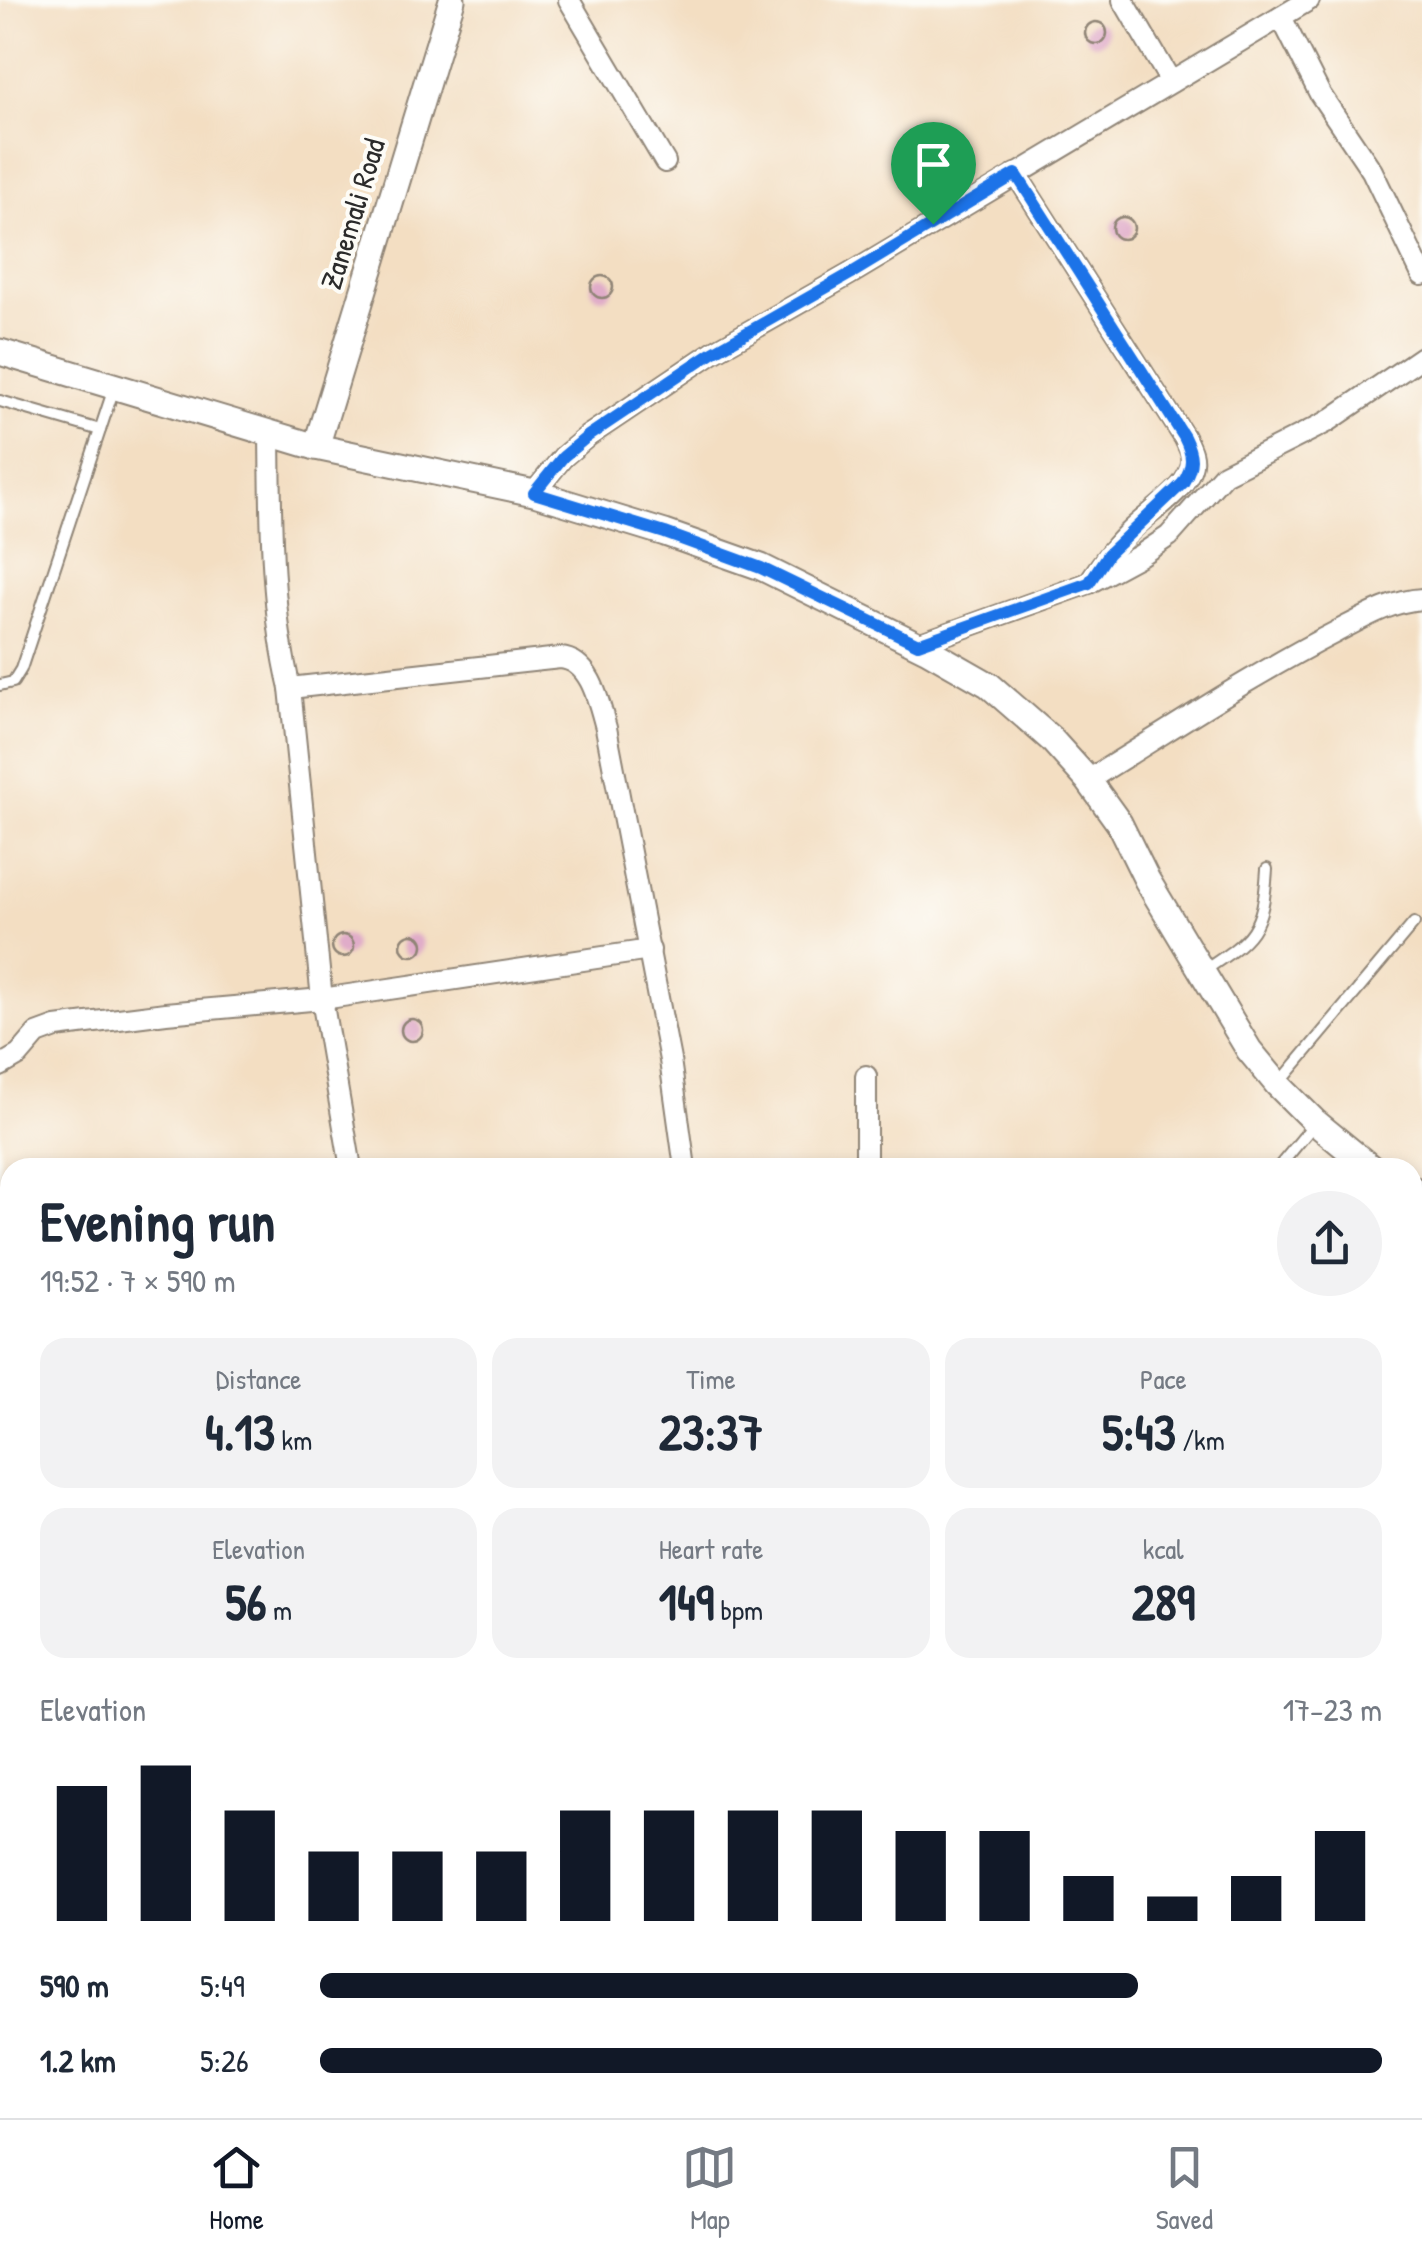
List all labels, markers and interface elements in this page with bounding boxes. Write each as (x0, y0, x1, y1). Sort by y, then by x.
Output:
pin (891, 122, 976, 225)
street label: Zanemali Road (310, 133, 394, 294)
icon: arrive (906, 137, 961, 192)
text: Evening run (40, 1184, 275, 1258)
button: share (1277, 1191, 1382, 1296)
text: 19:52 · 7 × 590 m (40, 1259, 235, 1302)
text: Distance (216, 1360, 301, 1398)
text: Time (686, 1360, 736, 1398)
text: Pace (1140, 1360, 1187, 1398)
text: 4.13 (205, 1398, 275, 1466)
text: 23:37 (659, 1398, 763, 1466)
text: 5:43 (1102, 1398, 1176, 1466)
text: km (275, 1421, 312, 1459)
text: /km (1176, 1421, 1225, 1459)
text: Elevation (212, 1530, 305, 1568)
text: Heart rate (659, 1530, 763, 1568)
text: kcal (1143, 1530, 1184, 1568)
text: 56 (225, 1568, 266, 1636)
text: 149 (659, 1568, 714, 1636)
text: 289 (1132, 1568, 1195, 1636)
text: m (266, 1591, 292, 1629)
text: bpm (714, 1591, 763, 1629)
text: Elevation (40, 1688, 146, 1731)
text: 17–23 m (1283, 1688, 1382, 1731)
text: 590 m (40, 1964, 109, 2007)
text: 5:49 (200, 1964, 245, 2007)
text: 1.2 km (40, 2039, 116, 2082)
text: 5:26 (200, 2039, 249, 2082)
tab: Home (209, 2140, 264, 2238)
tab: Map (682, 2140, 737, 2238)
tab: Saved (1156, 2140, 1213, 2238)

